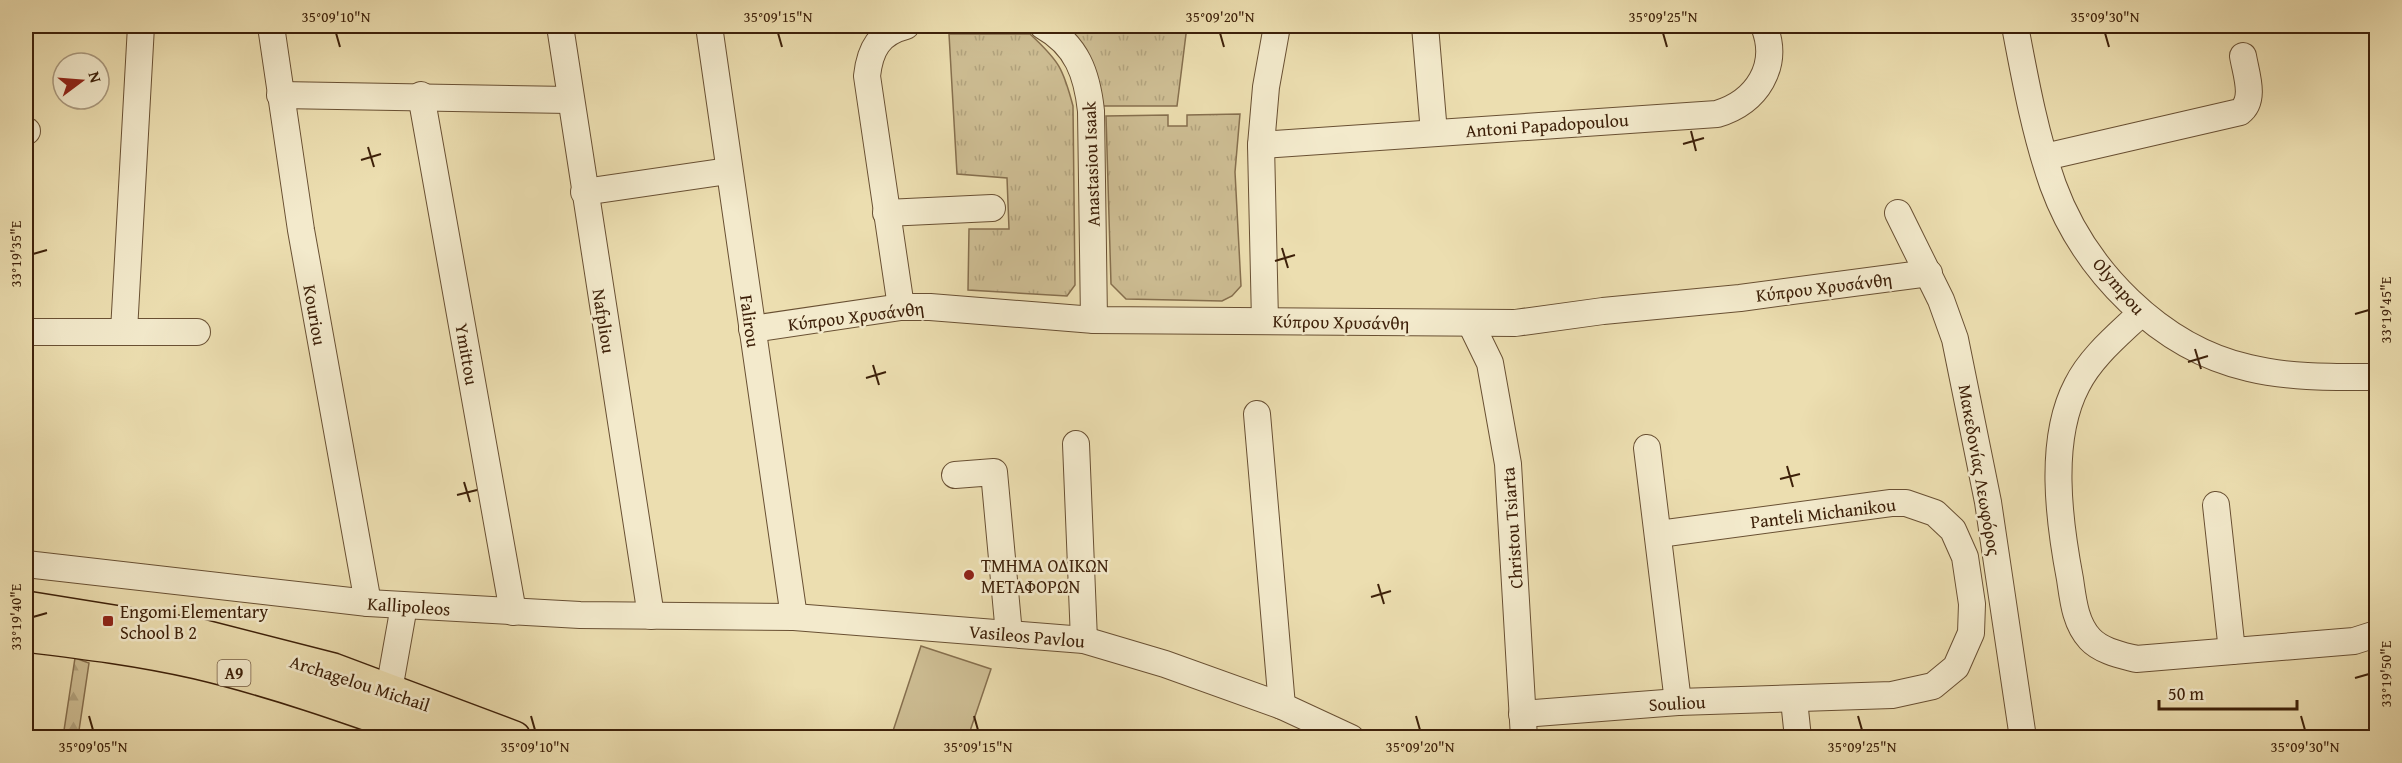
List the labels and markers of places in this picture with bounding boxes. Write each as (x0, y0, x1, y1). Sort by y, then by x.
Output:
place label: ΤΜΗΜΑ ΟΔΙΚΩΝ ΜΕΤΑΦΟΡΩΝ (981, 552, 1109, 600)
marker: ΤΜΗΜΑ ΟΔΙΚΩΝ ΜΕΤΑΦΟΡΩΝ (962, 568, 976, 582)
place label: Engomi Elementary School B 2 (120, 598, 268, 646)
marker: Engomi Elementary School B 2 (101, 614, 115, 628)

